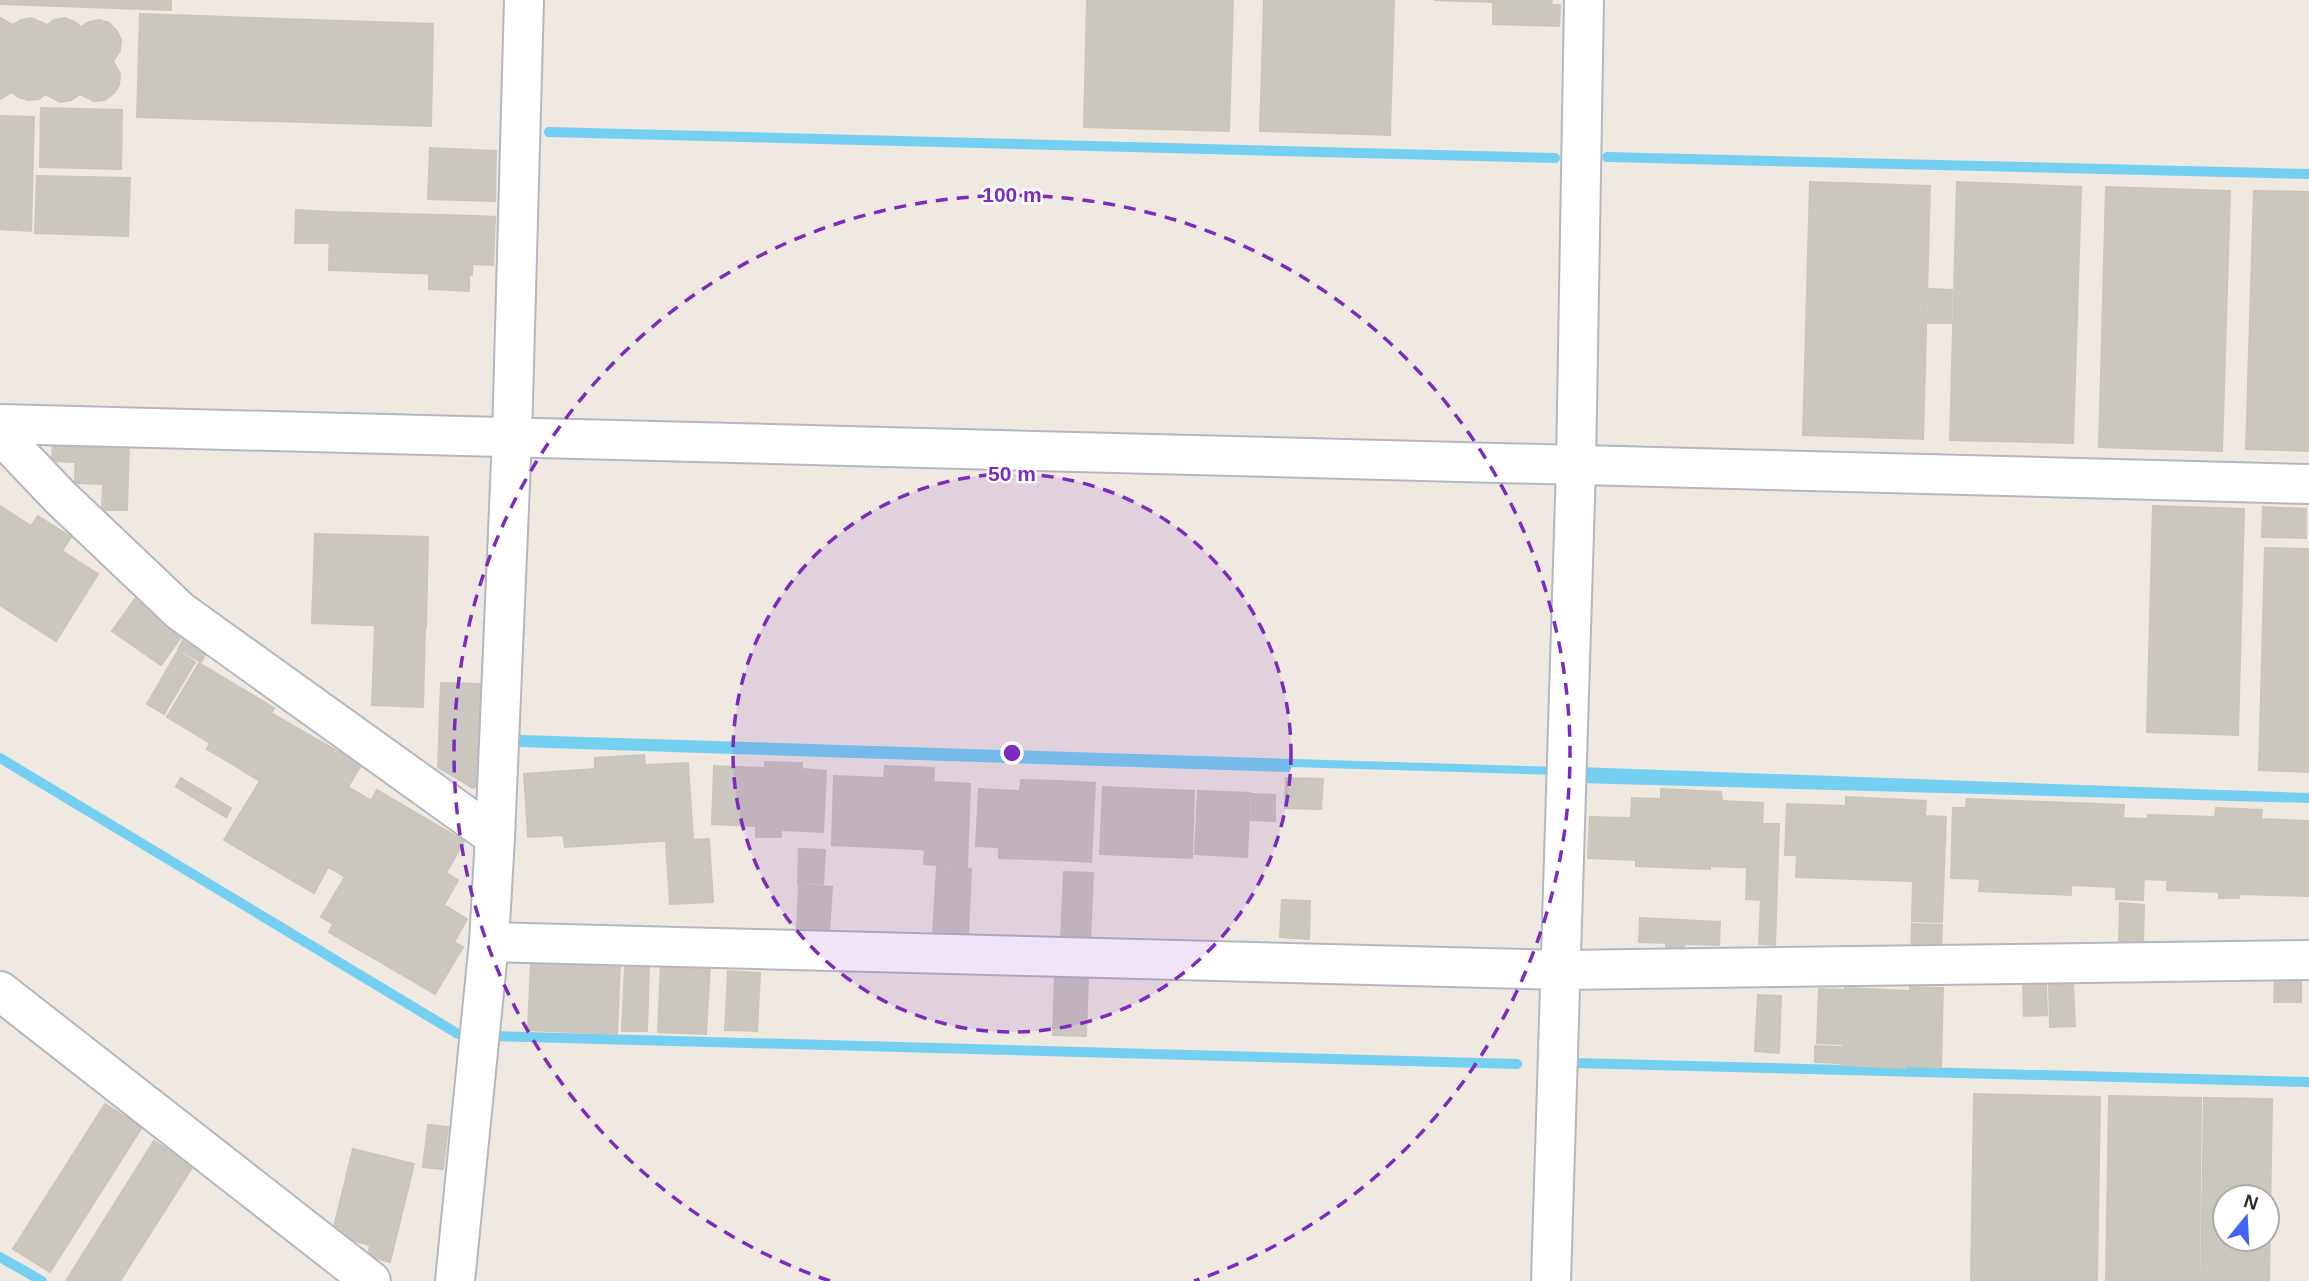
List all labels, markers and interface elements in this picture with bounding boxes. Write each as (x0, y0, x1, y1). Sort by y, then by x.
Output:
text: 100 m (982, 183, 1042, 206)
text: 50 m (988, 462, 1036, 485)
centre of rings (1000, 741, 1024, 765)
north arrow (2211, 1183, 2281, 1253)
text: N (2241, 1190, 2261, 1214)

